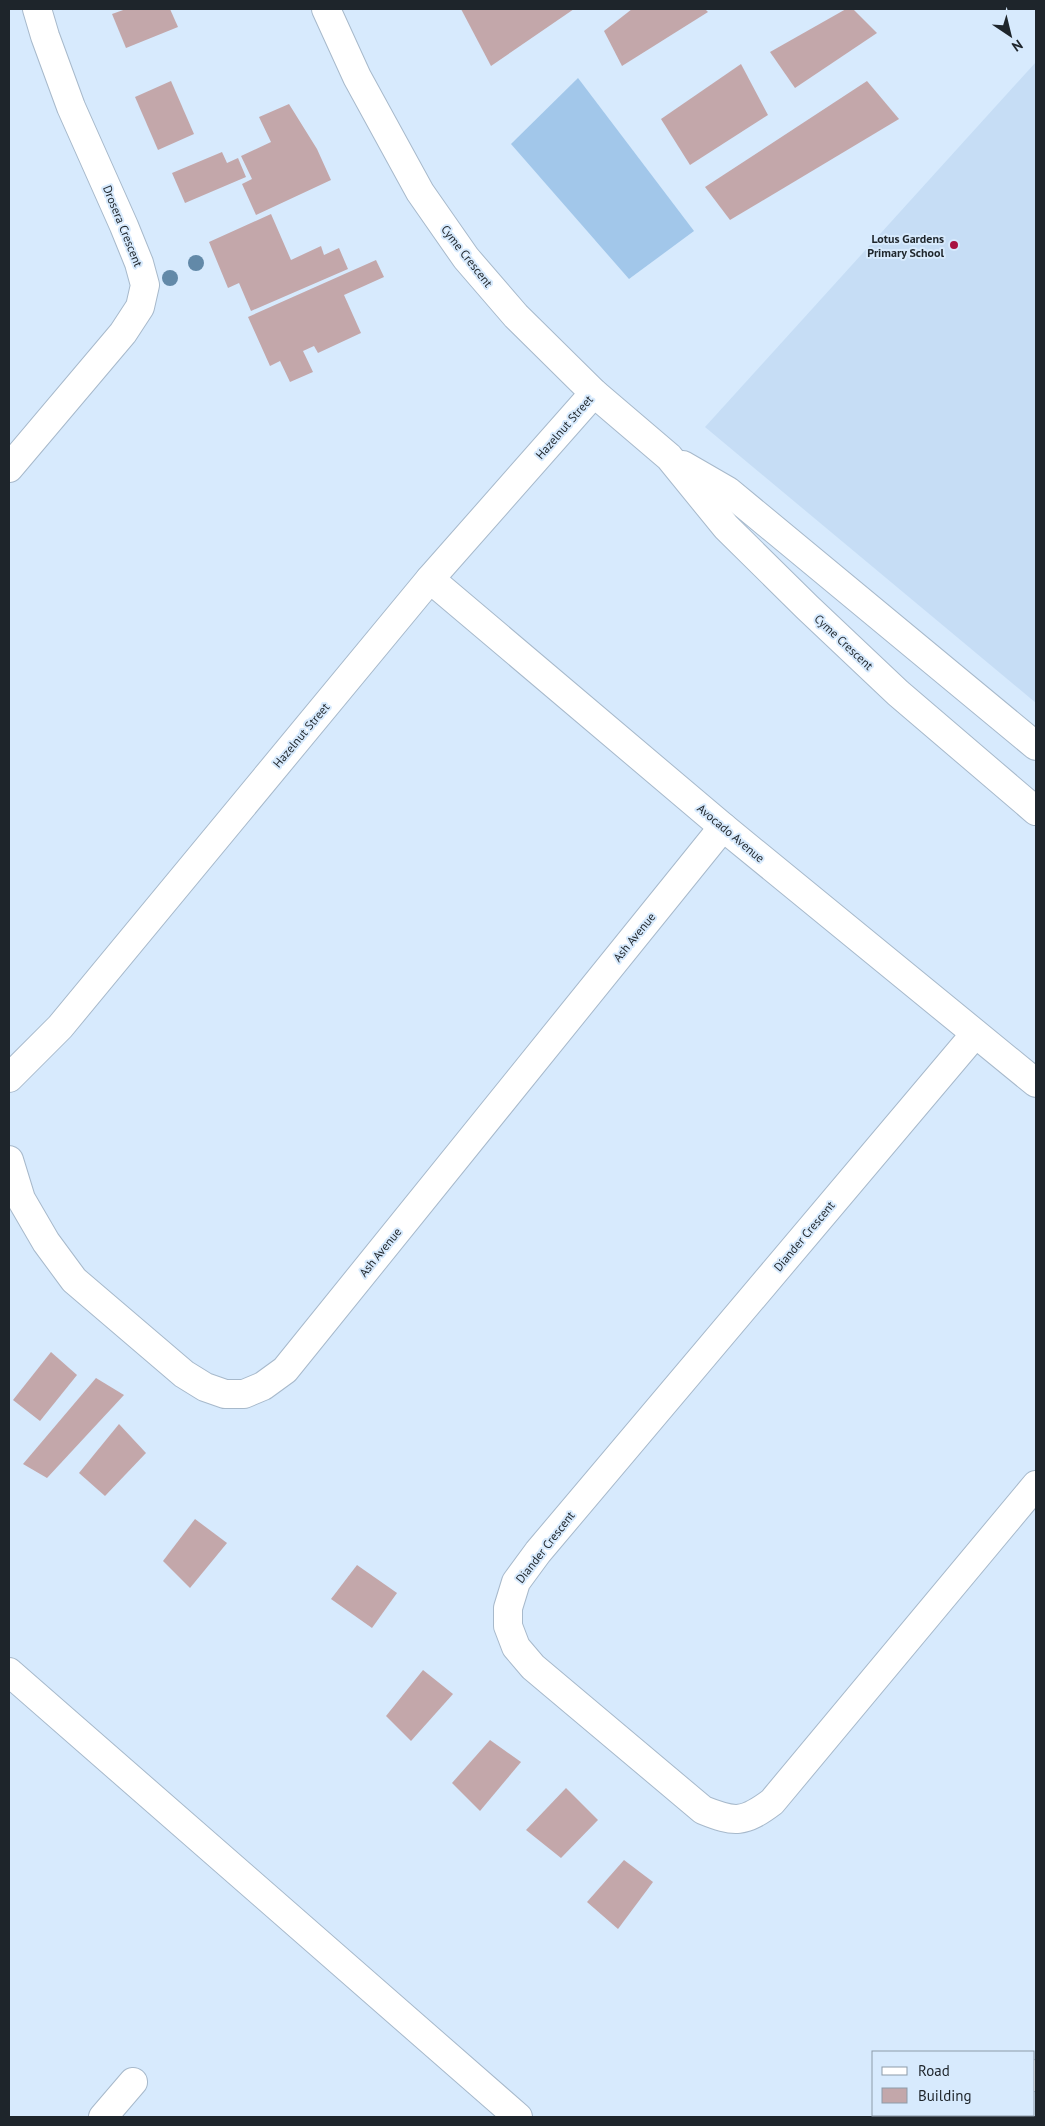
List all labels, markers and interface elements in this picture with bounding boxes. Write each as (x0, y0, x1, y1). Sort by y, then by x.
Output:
north arrow (985, 10, 1035, 60)
text: N (1009, 36, 1026, 56)
street label: Drosera Crescent (100, 183, 146, 269)
street label: Cyme Crescent (438, 222, 496, 290)
place label: Lotus Gardens Primary School (867, 231, 944, 260)
marker: Lotus Gardens Primary School (948, 239, 960, 251)
street label: Hazelnut Street (532, 392, 596, 462)
street label: Cyme Crescent (812, 611, 876, 673)
street label: Hazelnut Street (270, 700, 332, 770)
street label: Avocado Avenue (694, 801, 768, 865)
street label: Ash Avenue (610, 909, 658, 965)
street label: Diander Crescent (770, 1198, 838, 1274)
street label: Ash Avenue (356, 1224, 404, 1280)
street label: Diander Crescent (512, 1508, 578, 1586)
legend (872, 2051, 1035, 2116)
text: Road (918, 2061, 950, 2080)
text: Building (918, 2086, 972, 2105)

